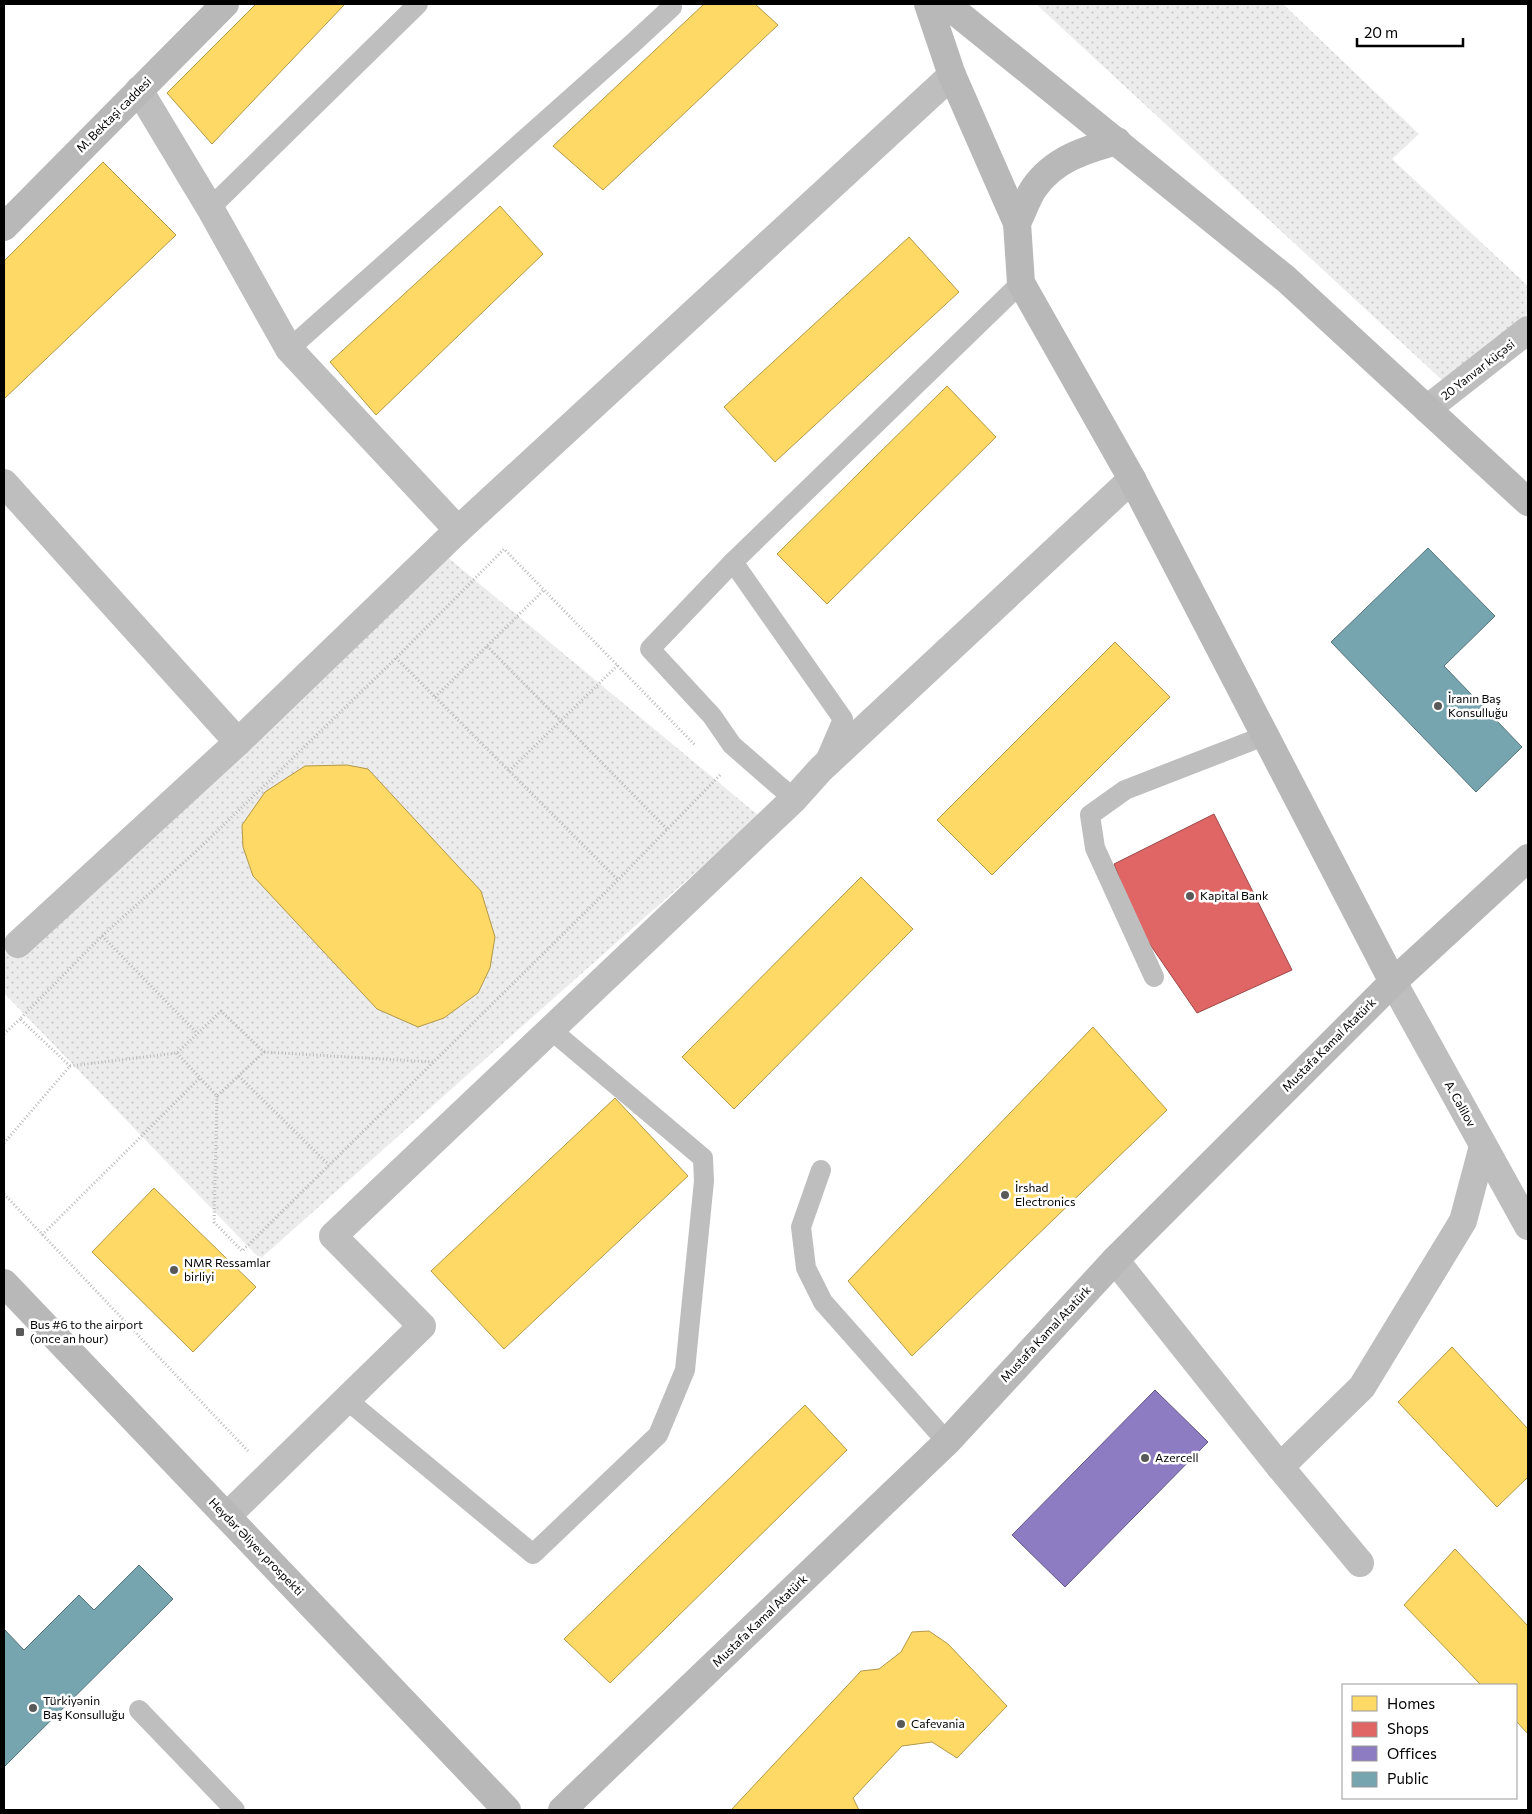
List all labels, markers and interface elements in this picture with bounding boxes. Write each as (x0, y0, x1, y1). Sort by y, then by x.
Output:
scale bar (1357, 15, 1463, 47)
text: 20 m (1364, 23, 1398, 41)
street label: M. Bektaşi caddesi (73, 74, 154, 155)
street label: 20 Yanvar küçəsi (1438, 336, 1517, 402)
place label: İranın Baş Konsulluğu (1448, 691, 1508, 719)
marker: İranın Baş Konsulluğu (1432, 700, 1444, 712)
place label: Kapital Bank (1200, 888, 1269, 902)
marker: Kapital Bank (1184, 890, 1196, 902)
street label: Mustafa Kamal Atatürk (1279, 994, 1378, 1094)
street label: A. Cəlilov (1443, 1078, 1479, 1129)
place label: İrshad Electronics (1015, 1180, 1075, 1208)
marker: İrshad Electronics (999, 1189, 1011, 1201)
place label: NMR Ressamlar birliyi (184, 1255, 271, 1283)
marker: NMR Ressamlar birliyi (168, 1264, 180, 1276)
street label: Mustafa Kamal Atatürk (997, 1282, 1094, 1384)
place label: Bus #6 to the airport (once an hour) (30, 1317, 143, 1345)
marker: Bus #6 to the airport (once an hour) (14, 1326, 26, 1338)
place label: Azercell (1155, 1450, 1199, 1464)
marker: Azercell (1139, 1452, 1151, 1464)
street label: Heydər Əliyev prospekti (207, 1495, 307, 1598)
street label: Mustafa Kamal Atatürk (709, 1571, 810, 1669)
legend (1342, 1684, 1517, 1799)
place label: Türkiyənin Baş Konsulluğu (43, 1693, 125, 1721)
text: Homes (1387, 1694, 1435, 1712)
marker: Türkiyənin Baş Konsulluğu (27, 1702, 39, 1714)
place label: Cafevania (911, 1716, 965, 1730)
marker: Cafevania (895, 1718, 907, 1730)
text: Shops (1387, 1719, 1429, 1737)
text: Offices (1387, 1744, 1437, 1762)
text: Public (1387, 1769, 1429, 1787)

